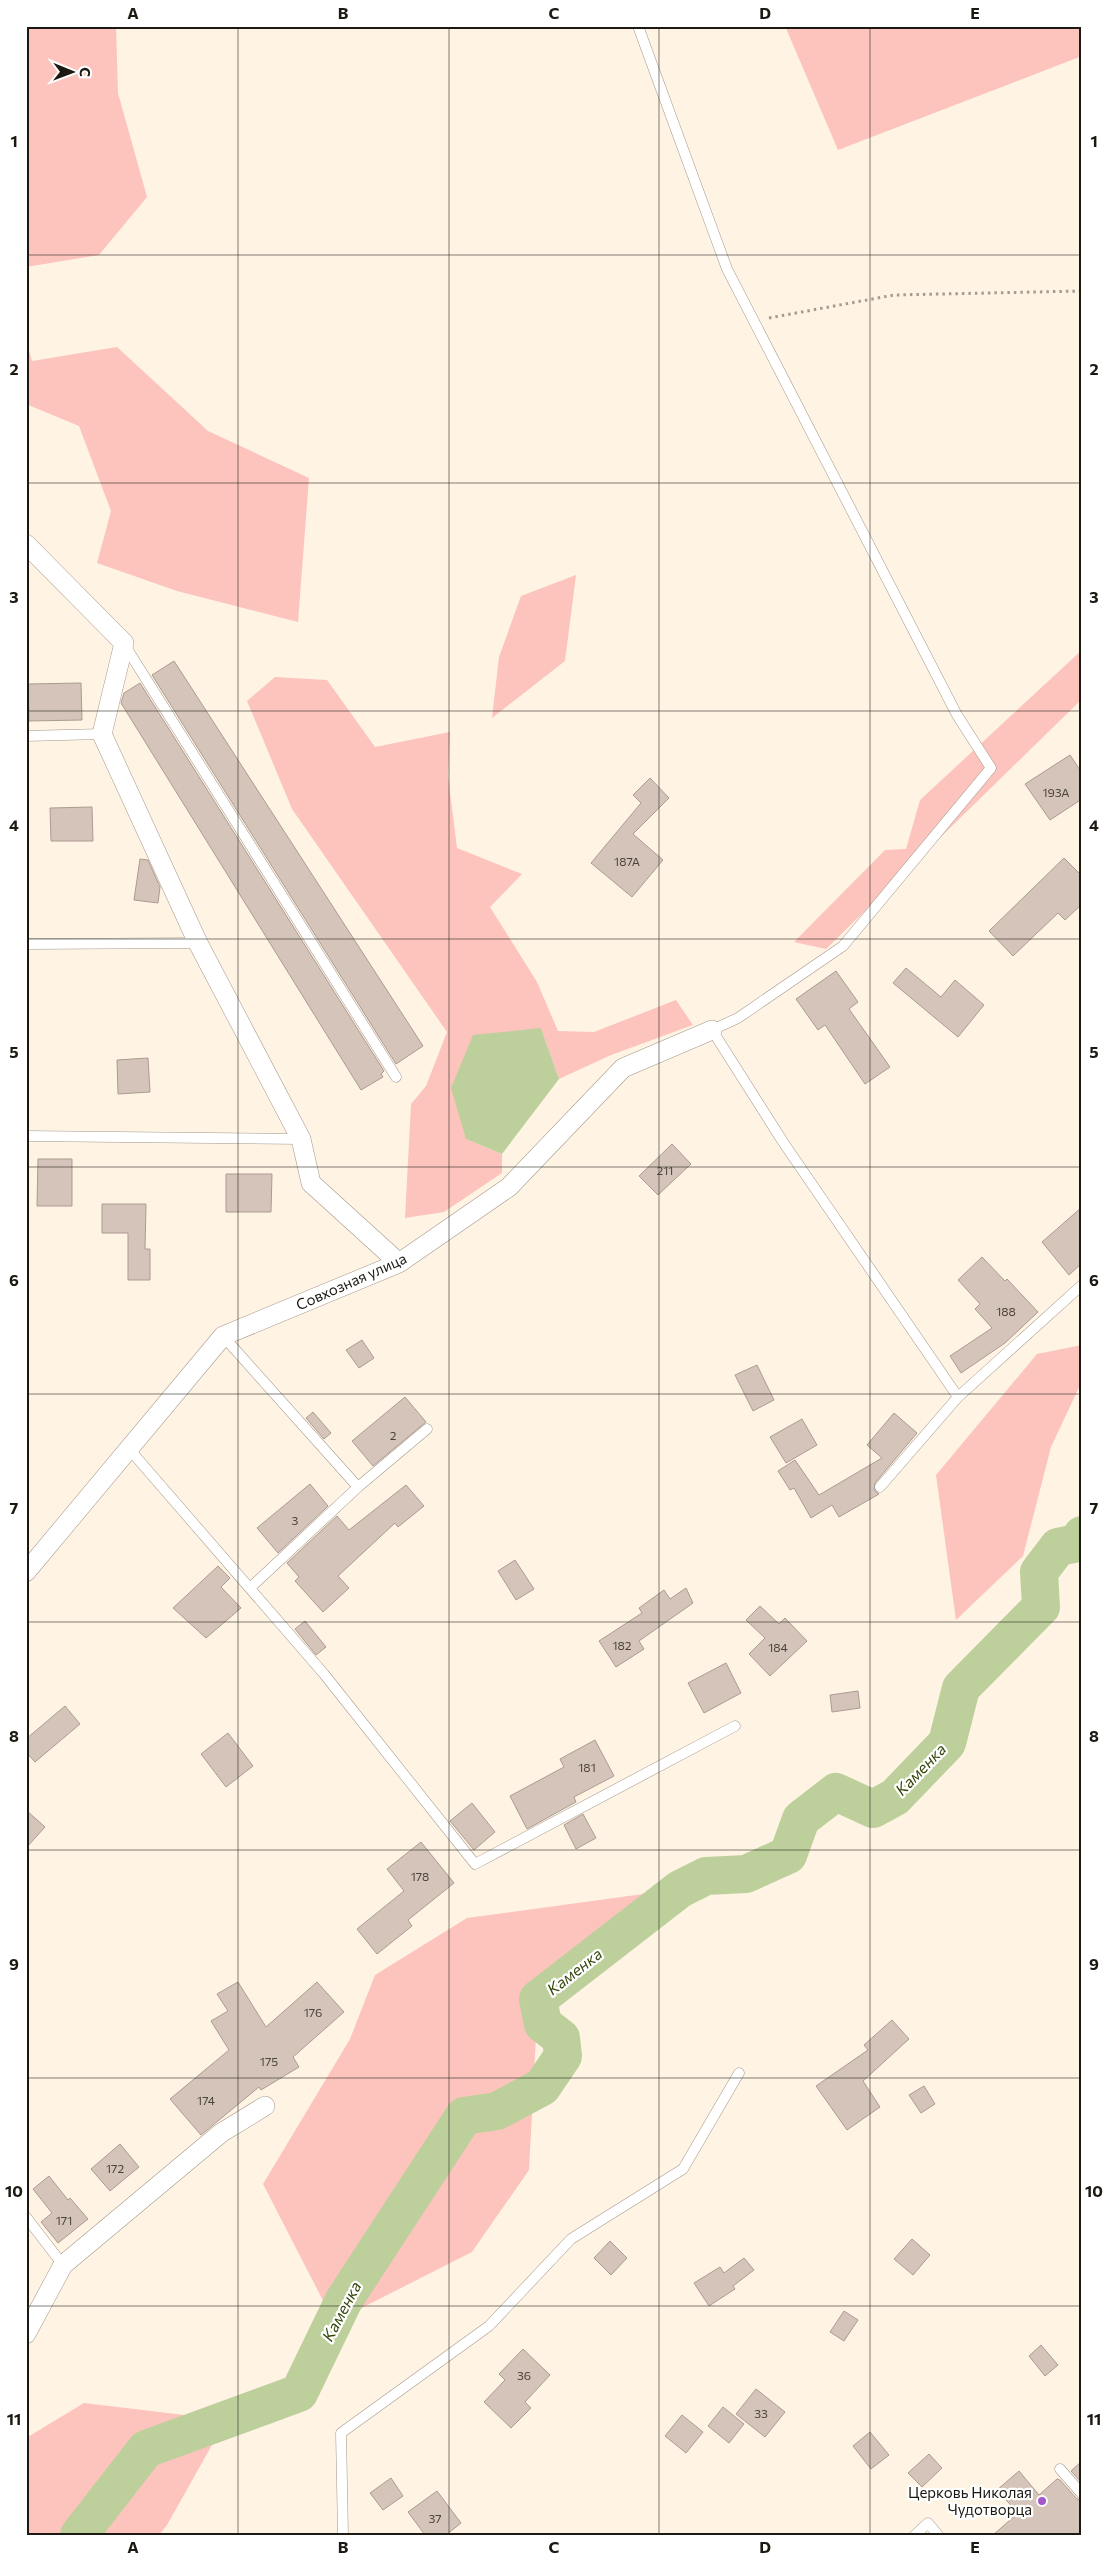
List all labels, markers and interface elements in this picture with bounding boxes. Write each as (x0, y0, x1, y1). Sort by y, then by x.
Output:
text: A (127, 3, 139, 22)
text: B (338, 3, 349, 22)
text: C (549, 3, 560, 22)
text: D (759, 3, 771, 22)
text: E (970, 3, 980, 22)
north arrow (48, 48, 98, 98)
text: С (77, 67, 94, 77)
text: 1 (10, 131, 18, 150)
text: 1 (1090, 131, 1098, 150)
text: 2 (9, 359, 19, 378)
text: 2 (1089, 359, 1099, 378)
text: 3 (9, 587, 19, 606)
text: 3 (1089, 587, 1099, 606)
house number: 193А (1042, 785, 1070, 799)
text: 4 (9, 815, 19, 834)
text: 4 (1089, 815, 1099, 834)
house number: 187А (614, 854, 640, 868)
text: 5 (9, 1042, 19, 1061)
text: 5 (1089, 1042, 1099, 1061)
house number: 211 (657, 1163, 673, 1177)
street label: Совхозная улица (293, 1249, 409, 1313)
text: 6 (9, 1270, 19, 1289)
text: 6 (1089, 1270, 1099, 1289)
house number: 188 (996, 1304, 1016, 1318)
house number: 2 (390, 1428, 397, 1442)
text: 7 (10, 1498, 19, 1517)
text: 7 (1090, 1498, 1099, 1517)
house number: 3 (292, 1513, 299, 1527)
house number: 182 (612, 1638, 632, 1652)
house number: 184 (768, 1640, 788, 1654)
text: 8 (9, 1726, 19, 1745)
text: 8 (1089, 1726, 1099, 1745)
water label: Каменка (891, 1739, 949, 1799)
house number: 181 (578, 1760, 596, 1774)
house number: 178 (411, 1869, 429, 1883)
water label: Каменка (543, 1944, 605, 1998)
text: 9 (9, 1954, 19, 1973)
text: 9 (1089, 1954, 1099, 1973)
house number: 176 (304, 2005, 322, 2019)
house number: 175 (260, 2054, 278, 2068)
house number: 174 (197, 2093, 215, 2107)
house number: 172 (106, 2161, 124, 2175)
text: 10 (5, 2181, 23, 2200)
text: 10 (1085, 2181, 1103, 2200)
house number: 171 (56, 2213, 72, 2227)
water label: Каменка (317, 2278, 365, 2344)
house number: 36 (517, 2368, 531, 2382)
house number: 33 (754, 2406, 768, 2420)
text: 11 (7, 2409, 21, 2428)
text: 11 (1087, 2409, 1101, 2428)
place label: Церковь Николая Чудотворца (908, 2483, 1032, 2518)
marker: Церковь Николая Чудотворца (1036, 2495, 1048, 2507)
house number: 37 (428, 2511, 442, 2525)
text: A (127, 2537, 139, 2556)
text: B (338, 2537, 349, 2556)
text: C (549, 2537, 560, 2556)
text: D (759, 2537, 771, 2556)
text: E (970, 2537, 980, 2556)

